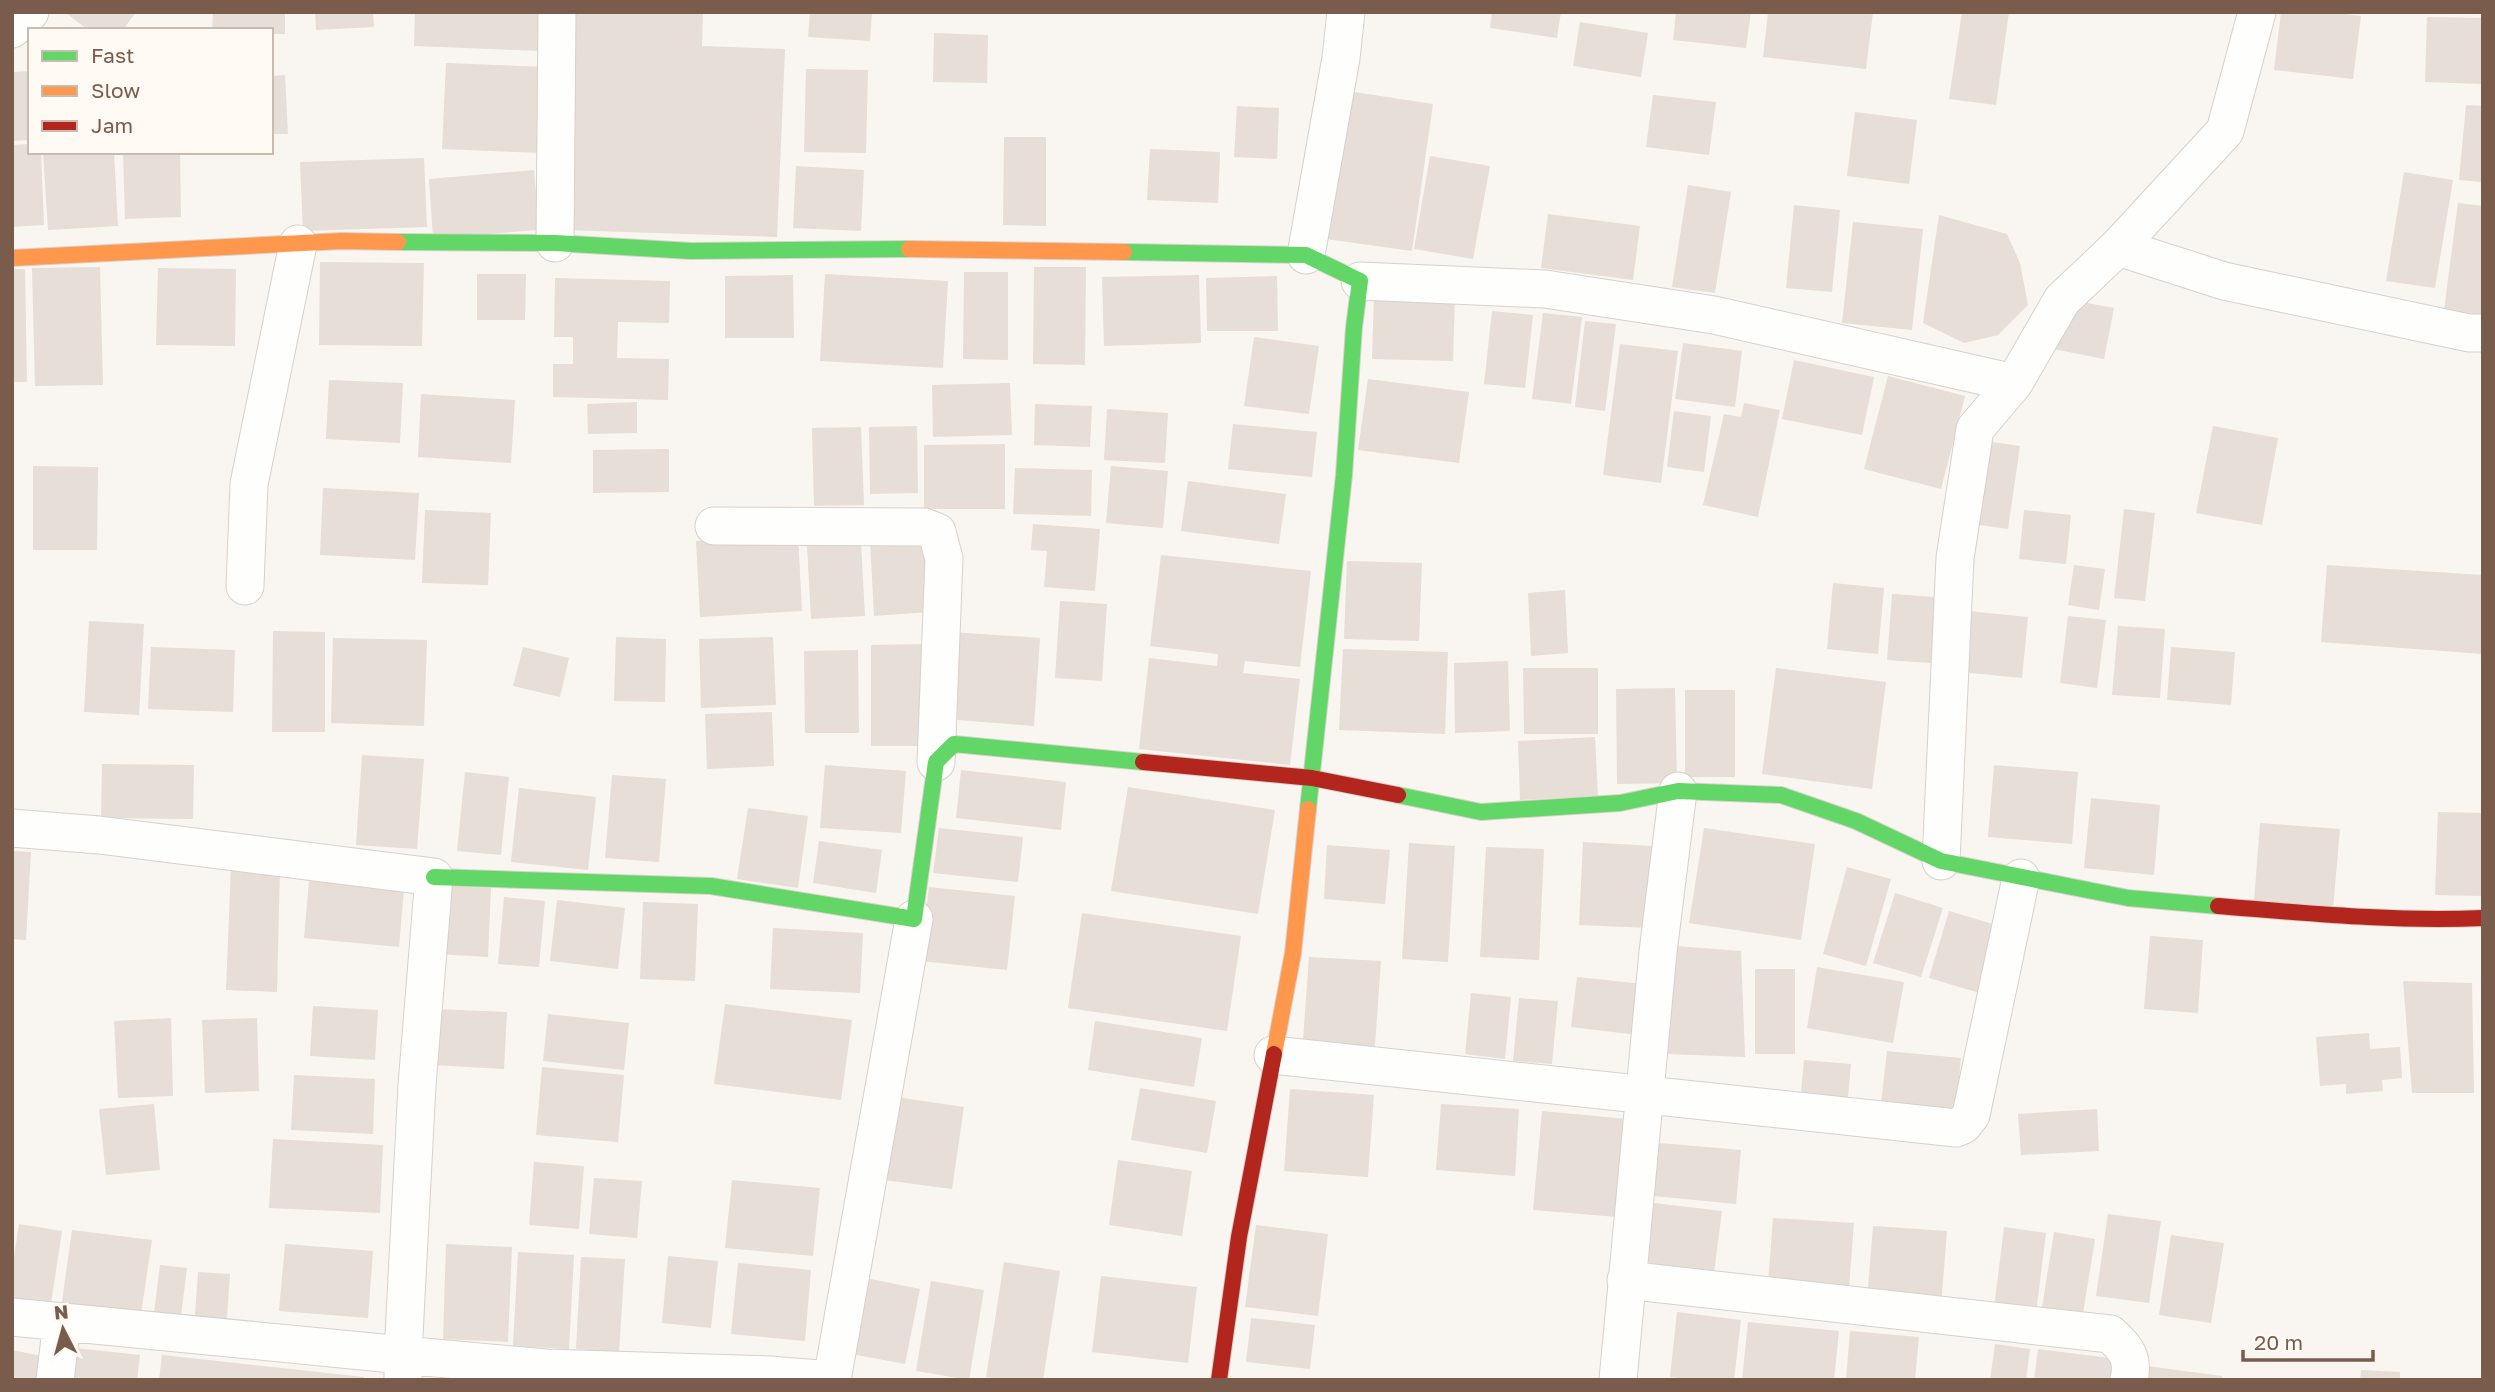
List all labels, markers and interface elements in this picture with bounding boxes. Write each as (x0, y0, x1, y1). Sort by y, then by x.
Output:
legend (28, 28, 273, 154)
text: Fast (91, 42, 134, 68)
text: Slow (91, 77, 140, 103)
text: Jam (91, 112, 133, 138)
north arrow (28, 1294, 98, 1364)
text: N (53, 1299, 70, 1324)
scale bar (2243, 1318, 2372, 1362)
text: 20 m (2254, 1329, 2303, 1355)

